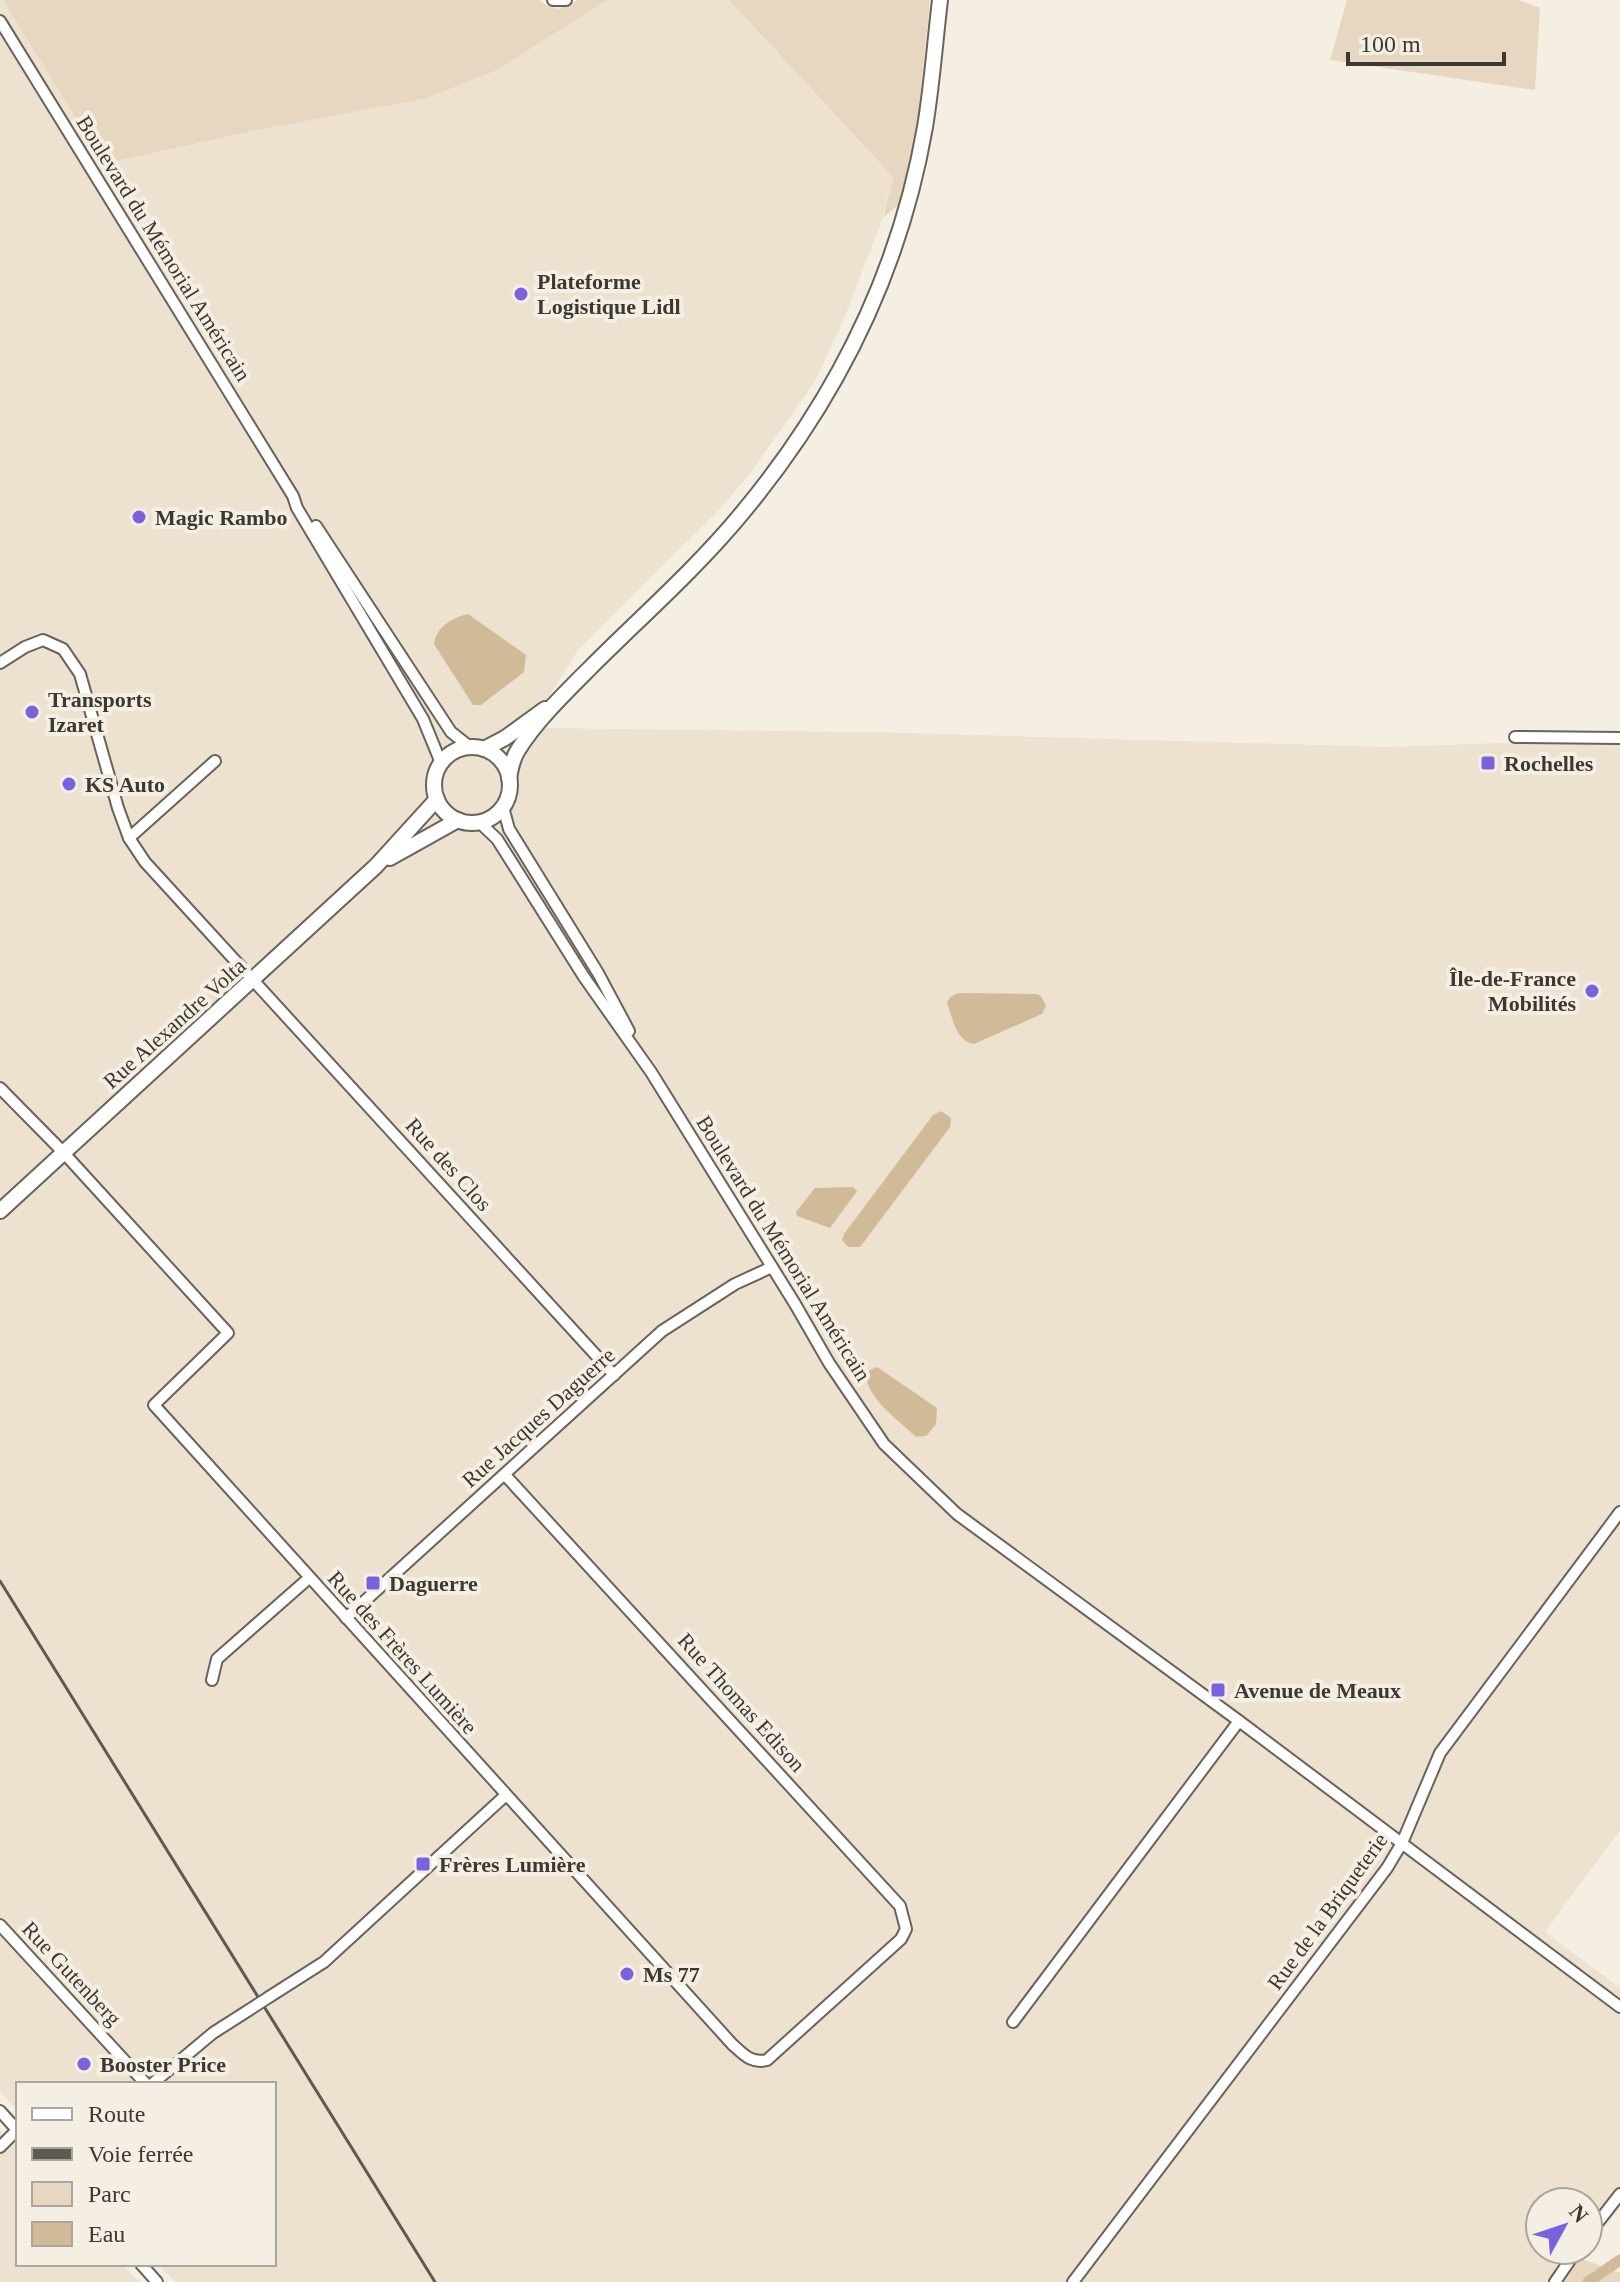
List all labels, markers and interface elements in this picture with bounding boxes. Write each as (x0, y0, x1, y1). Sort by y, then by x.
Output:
scale bar (1348, 16, 1504, 66)
text: 100 m (1360, 31, 1421, 57)
street label: Boulevard du Mémorial Américain (71, 111, 256, 386)
place label: Plateforme Logistique Lidl (537, 269, 681, 319)
marker: Plateforme Logistique Lidl (512, 285, 530, 303)
place label: Magic Rambo (155, 505, 288, 530)
marker: Magic Rambo (130, 508, 148, 526)
place label: Transports Izaret (48, 687, 152, 737)
marker: Transports Izaret (23, 703, 41, 721)
place label: Rochelles (1504, 751, 1594, 776)
marker: Rochelles (1479, 754, 1497, 772)
place label: KS Auto (85, 772, 165, 797)
marker: KS Auto (60, 775, 78, 793)
street label: Rue Alexandre Volta (98, 953, 251, 1094)
place label: Île-de-France Mobilités (1449, 966, 1576, 1016)
marker: Île-de-France Mobilités (1583, 982, 1601, 1000)
street label: Boulevard du Mémorial Américain (691, 1111, 876, 1386)
street label: Rue des Clos (400, 1113, 497, 1216)
street label: Rue Jacques Daguerre (457, 1342, 620, 1492)
street label: Rue des Frères Lumière (323, 1566, 482, 1739)
place label: Daguerre (389, 1571, 478, 1596)
marker: Daguerre (364, 1574, 382, 1592)
street label: Rue Thomas Edison (673, 1628, 810, 1777)
place label: Avenue de Meaux (1234, 1678, 1401, 1703)
marker: Avenue de Meaux (1209, 1681, 1227, 1699)
street label: Rue de la Briqueterie (1262, 1828, 1393, 1995)
place label: Frères Lumière (439, 1852, 586, 1877)
marker: Frères Lumière (414, 1855, 432, 1873)
street label: Rue Gutenberg (17, 1916, 126, 2031)
place label: Ms 77 (643, 1962, 700, 1987)
marker: Ms 77 (618, 1965, 636, 1983)
place label: Booster Price (100, 2052, 226, 2077)
marker: Booster Price (75, 2055, 93, 2073)
legend (16, 2082, 276, 2266)
text: Route (88, 2101, 145, 2127)
text: Voie ferrée (88, 2141, 194, 2167)
text: Parc (88, 2181, 131, 2207)
north arrow (1524, 2186, 1604, 2266)
text: N (1564, 2199, 1594, 2228)
text: Eau (88, 2221, 125, 2247)

